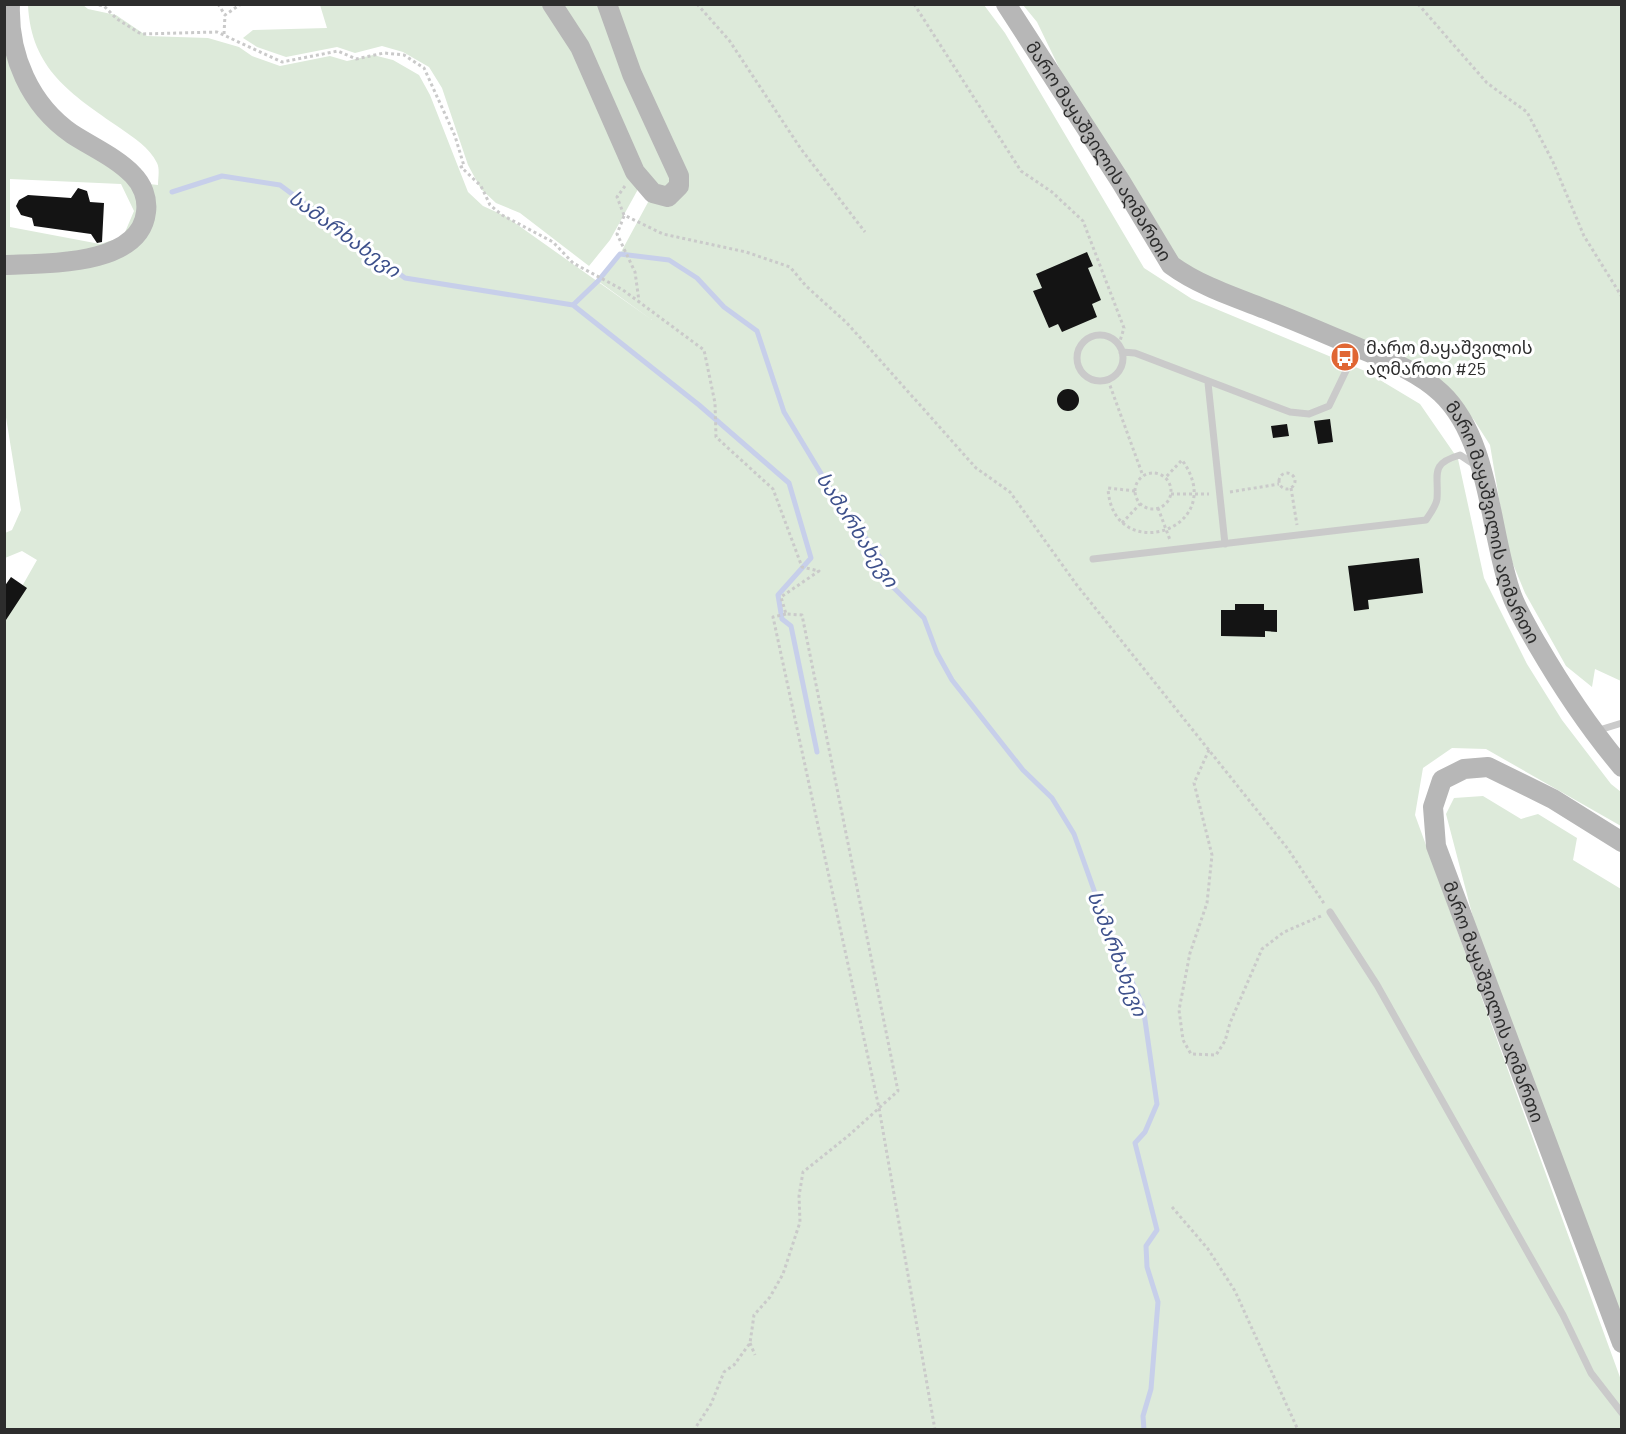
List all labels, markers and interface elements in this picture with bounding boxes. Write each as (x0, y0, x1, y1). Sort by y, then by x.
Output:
street label: მარო მაყაშვილის აღმართი (1022, 37, 1177, 265)
water label: სამარხახევი (284, 185, 407, 283)
place label: მარო მაყაშვილის აღმართი #25 (1366, 336, 1533, 380)
bus stop icon: მარო მაყაშვილის აღმართი #25 (1329, 341, 1361, 373)
street label: მარო მაყაშვილის აღმართი (1441, 396, 1545, 647)
water label: სამარხახევი (811, 467, 905, 593)
street label: მარო მაყაშვილის აღმართი (1439, 878, 1549, 1125)
water label: სამარხახევი (1082, 887, 1153, 1021)

